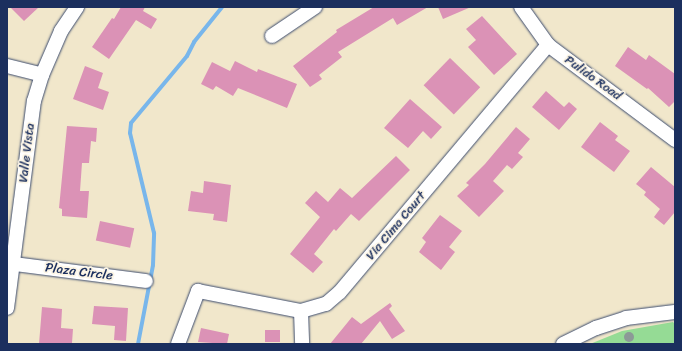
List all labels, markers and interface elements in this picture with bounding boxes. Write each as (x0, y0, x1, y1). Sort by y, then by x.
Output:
street label: Pulido Road (561, 52, 625, 104)
street label: Valle Vista (16, 122, 38, 184)
street label: Via Cima Court (363, 188, 429, 264)
street label: Plaza Circle (44, 260, 114, 284)

